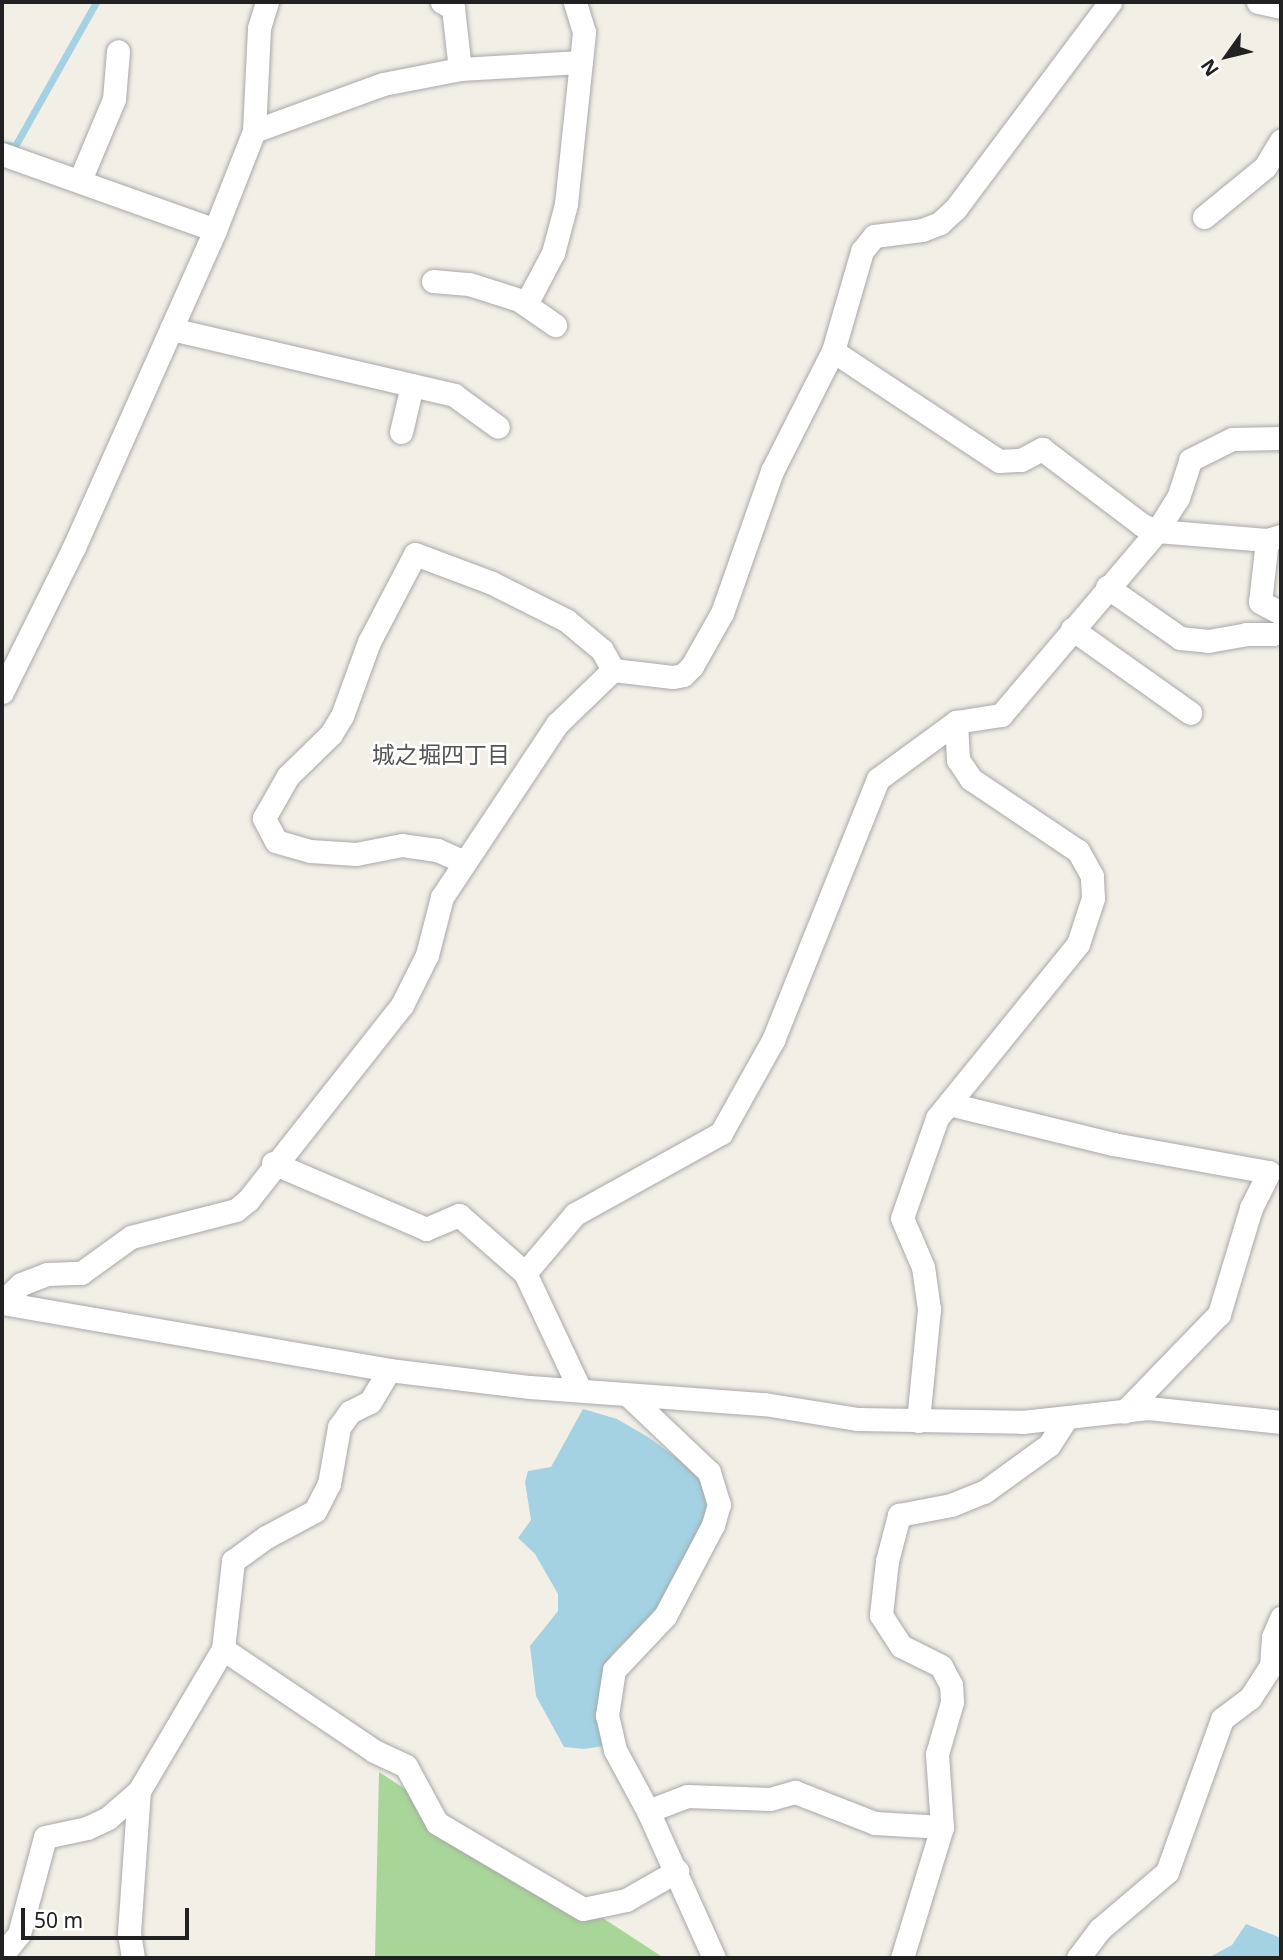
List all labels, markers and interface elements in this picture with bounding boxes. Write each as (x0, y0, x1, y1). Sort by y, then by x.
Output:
north arrow (1192, 21, 1262, 91)
text: N (1194, 54, 1225, 81)
district label: 城之堀四丁目 (372, 740, 510, 768)
scale bar (24, 1894, 192, 1938)
text: 50 m (34, 1906, 83, 1934)

